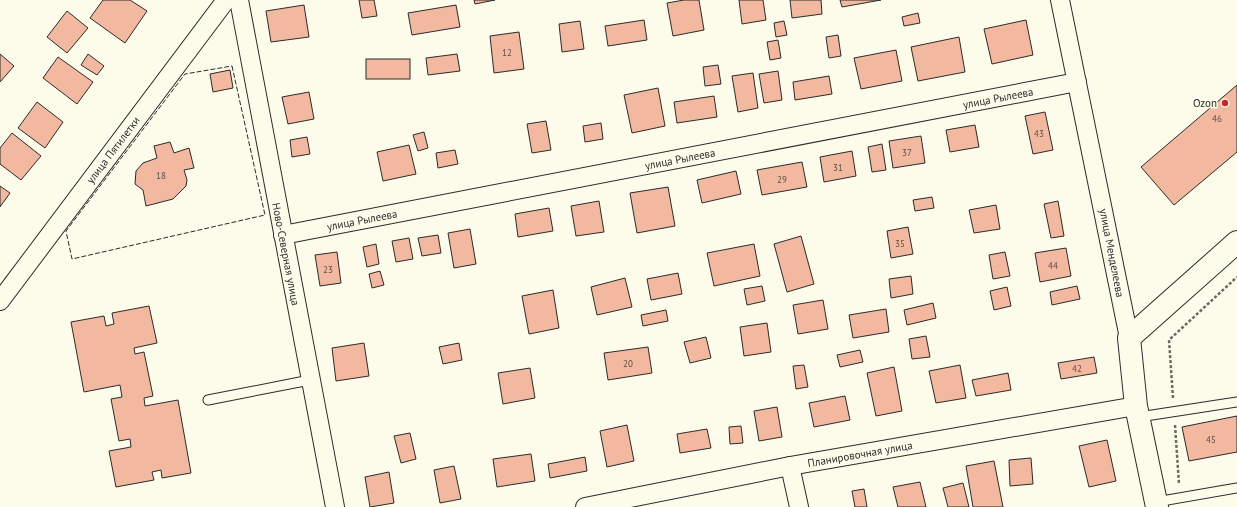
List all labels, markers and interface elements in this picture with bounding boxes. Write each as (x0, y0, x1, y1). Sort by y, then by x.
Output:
house number: 12 (502, 47, 512, 58)
street label: улица Рылеева (962, 84, 1034, 112)
place label: Ozon (1193, 96, 1217, 110)
marker: Ozon (1220, 98, 1230, 108)
house number: 46 (1212, 113, 1222, 124)
street label: улица Пятилетки (83, 114, 143, 186)
house number: 43 (1034, 128, 1044, 139)
street label: улица Рылеева (644, 145, 716, 173)
house number: 37 (902, 147, 912, 158)
house number: 31 (833, 162, 843, 173)
house number: 18 (156, 170, 166, 181)
house number: 29 (777, 174, 787, 185)
street label: Ново-Северная улица (269, 201, 303, 307)
street label: улица Рылеева (326, 206, 398, 234)
street label: улица Менделеева (1097, 207, 1127, 299)
house number: 35 (895, 238, 905, 249)
house number: 44 (1048, 260, 1058, 271)
house number: 23 (323, 264, 333, 275)
house number: 20 (623, 358, 633, 369)
house number: 42 (1072, 363, 1082, 374)
house number: 45 (1206, 434, 1216, 445)
street label: Планировочная улица (806, 438, 914, 470)

